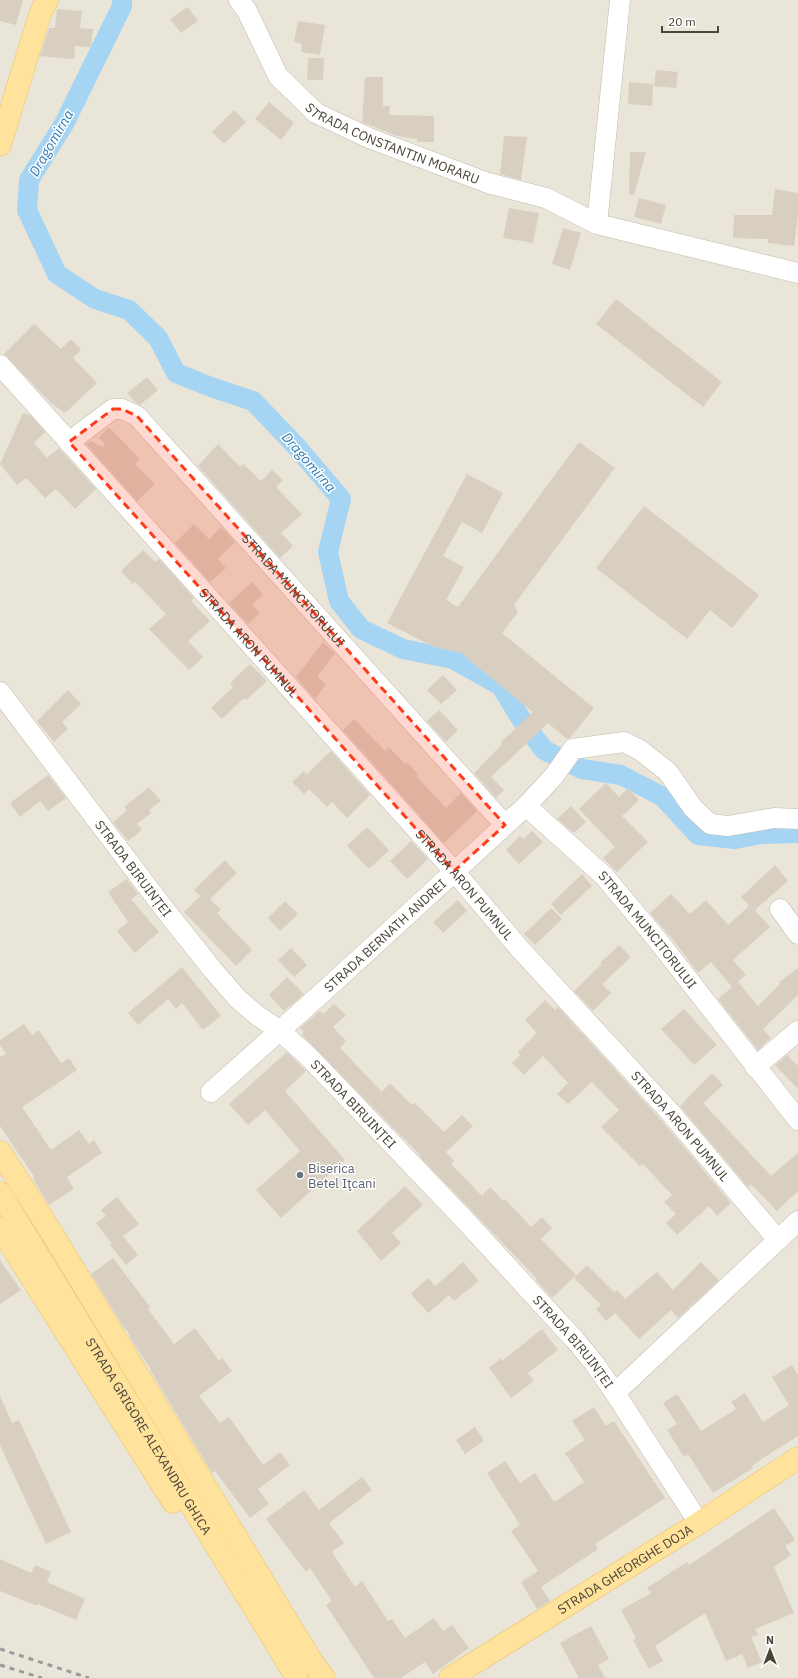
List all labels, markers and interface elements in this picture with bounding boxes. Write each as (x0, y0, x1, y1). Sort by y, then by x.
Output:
scale bar (662, 8, 718, 34)
text: 20 m (668, 14, 696, 29)
street label: STRADA CONSTANTIN MORARU (301, 99, 482, 188)
water label: Dragomirna (25, 107, 77, 179)
water label: Dragomirna (278, 428, 340, 496)
street label: STRADA MUNCITORULUI (238, 530, 349, 651)
street label: STRADA ARON PUMNUL (195, 585, 303, 702)
street label: STRADA BIRUINȚEI (91, 817, 175, 920)
street label: STRADA ARON PUMNUL (412, 826, 517, 944)
street label: STRADA MUNCITORULUI (595, 867, 700, 992)
street label: STRADA BERNATH ANDREI (321, 876, 450, 996)
street label: STRADA BIRUINȚEI (307, 1056, 400, 1152)
street label: STRADA ARON PUMNUL (627, 1067, 733, 1186)
place label: Biserica Betel Iţcani (308, 1160, 376, 1192)
marker: Biserica Betel Iţcani (295, 1170, 305, 1180)
street label: STRADA BIRUINȚEI (529, 1292, 617, 1392)
street label: STRADA GRIGORE ALEXANDRU GHICA (82, 1335, 216, 1539)
street label: STRADA GHEORGHE DOJA (554, 1521, 697, 1618)
north arrow (750, 1630, 790, 1670)
text: N (766, 1633, 774, 1647)

